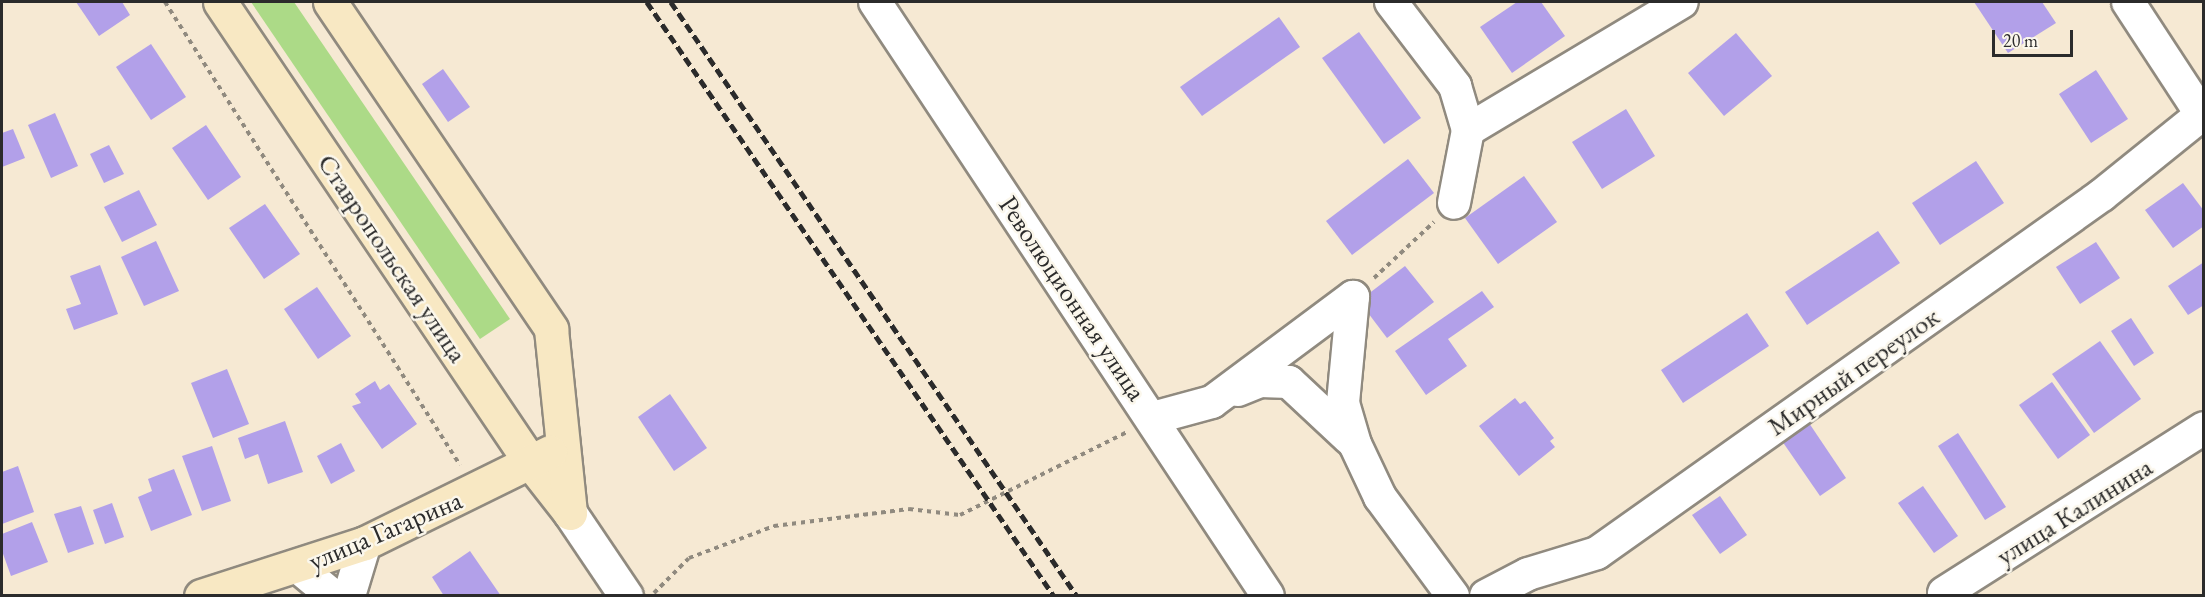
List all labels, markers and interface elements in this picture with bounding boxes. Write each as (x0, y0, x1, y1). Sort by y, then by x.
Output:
scale bar (1995, 18, 2076, 56)
text: 20 m (2003, 29, 2038, 52)
street label: Ставропольская улица (311, 148, 475, 368)
street label: Революционная улица (992, 189, 1154, 407)
street label: Мирный переулок (1761, 300, 1945, 442)
street label: улица Калинина (1990, 450, 2158, 572)
street label: улица Гагарина (303, 483, 467, 577)

